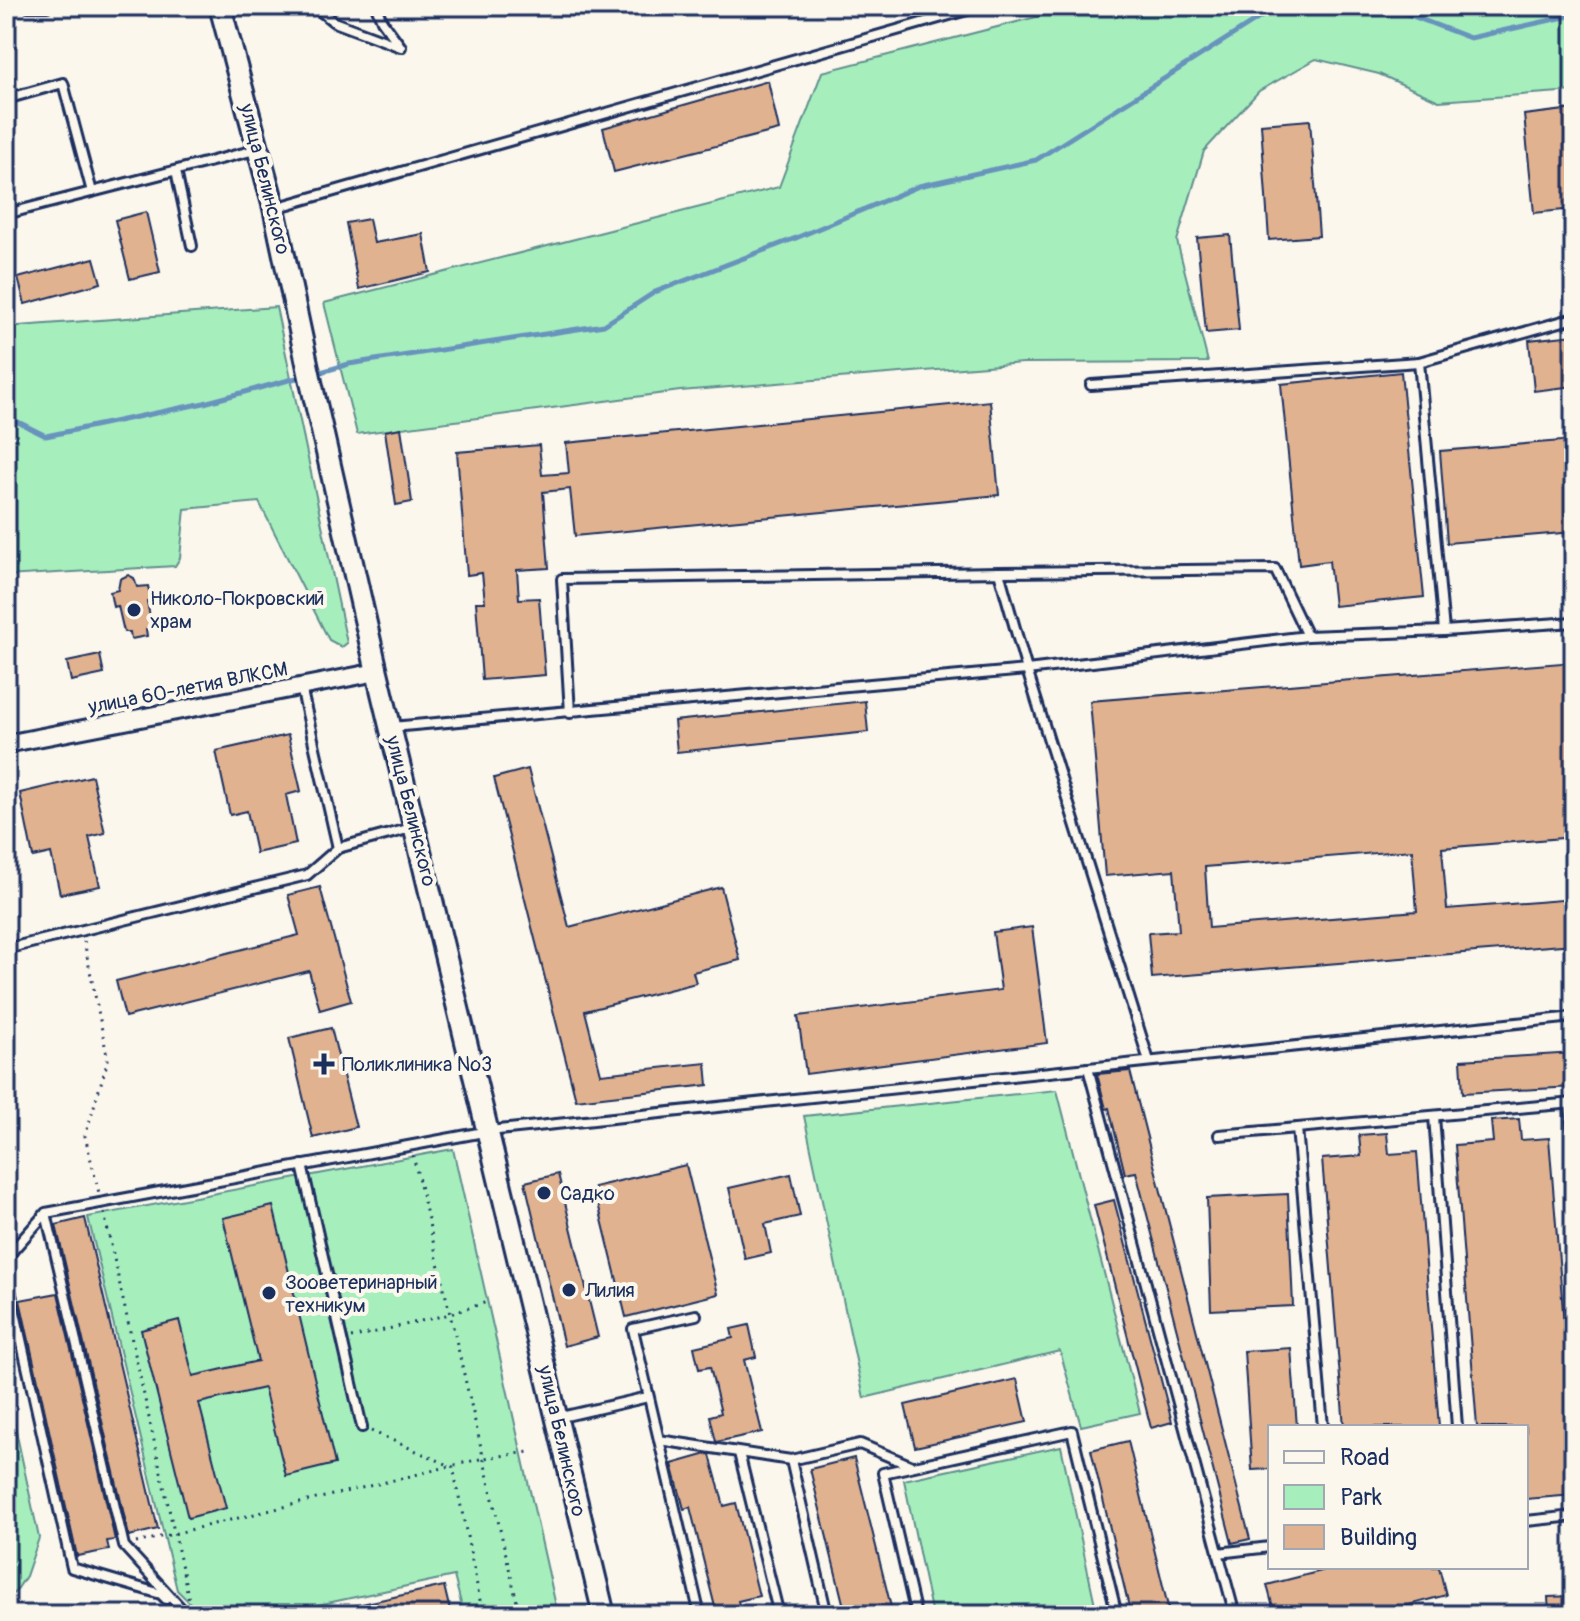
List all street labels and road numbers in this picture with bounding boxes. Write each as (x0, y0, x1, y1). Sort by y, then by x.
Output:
street label: улица Белинского (234, 100, 296, 257)
street label: улица 60-летия ВЛКСМ (85, 656, 290, 720)
street label: улица Белинского (380, 732, 442, 889)
street label: улица Белинского (532, 1362, 592, 1519)

